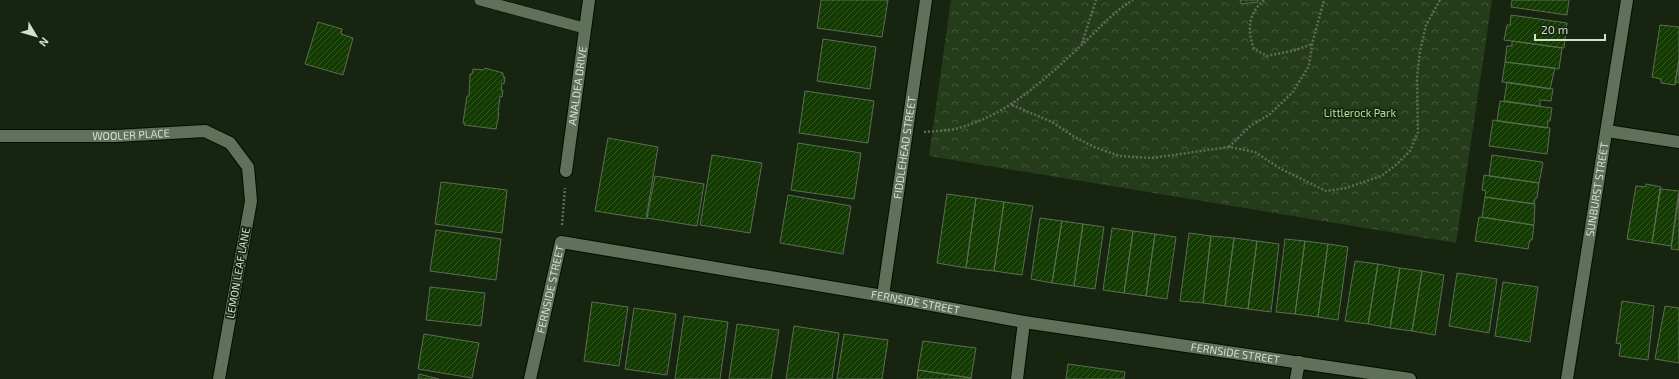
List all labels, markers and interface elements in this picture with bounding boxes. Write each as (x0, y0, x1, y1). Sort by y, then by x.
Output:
north arrow (16, 16, 56, 56)
scale bar (1535, 16, 1605, 42)
text: 20 m (1541, 22, 1568, 36)
text: N (37, 35, 52, 50)
street label: ANALDEA DRIVE (565, 45, 589, 126)
street label: FIDDLEHEAD STREET (890, 95, 918, 200)
park label: Littlerock Park (1324, 106, 1397, 119)
street label: WOOLER PLACE (92, 126, 170, 142)
street label: SUNBURST STREET (1583, 141, 1610, 237)
street label: LEMON LEAF LANE (223, 226, 252, 319)
street label: FERNSIDE STREET (534, 243, 566, 334)
street label: FERNSIDE STREET (870, 287, 962, 316)
street label: FERNSIDE STREET (1190, 340, 1281, 366)

